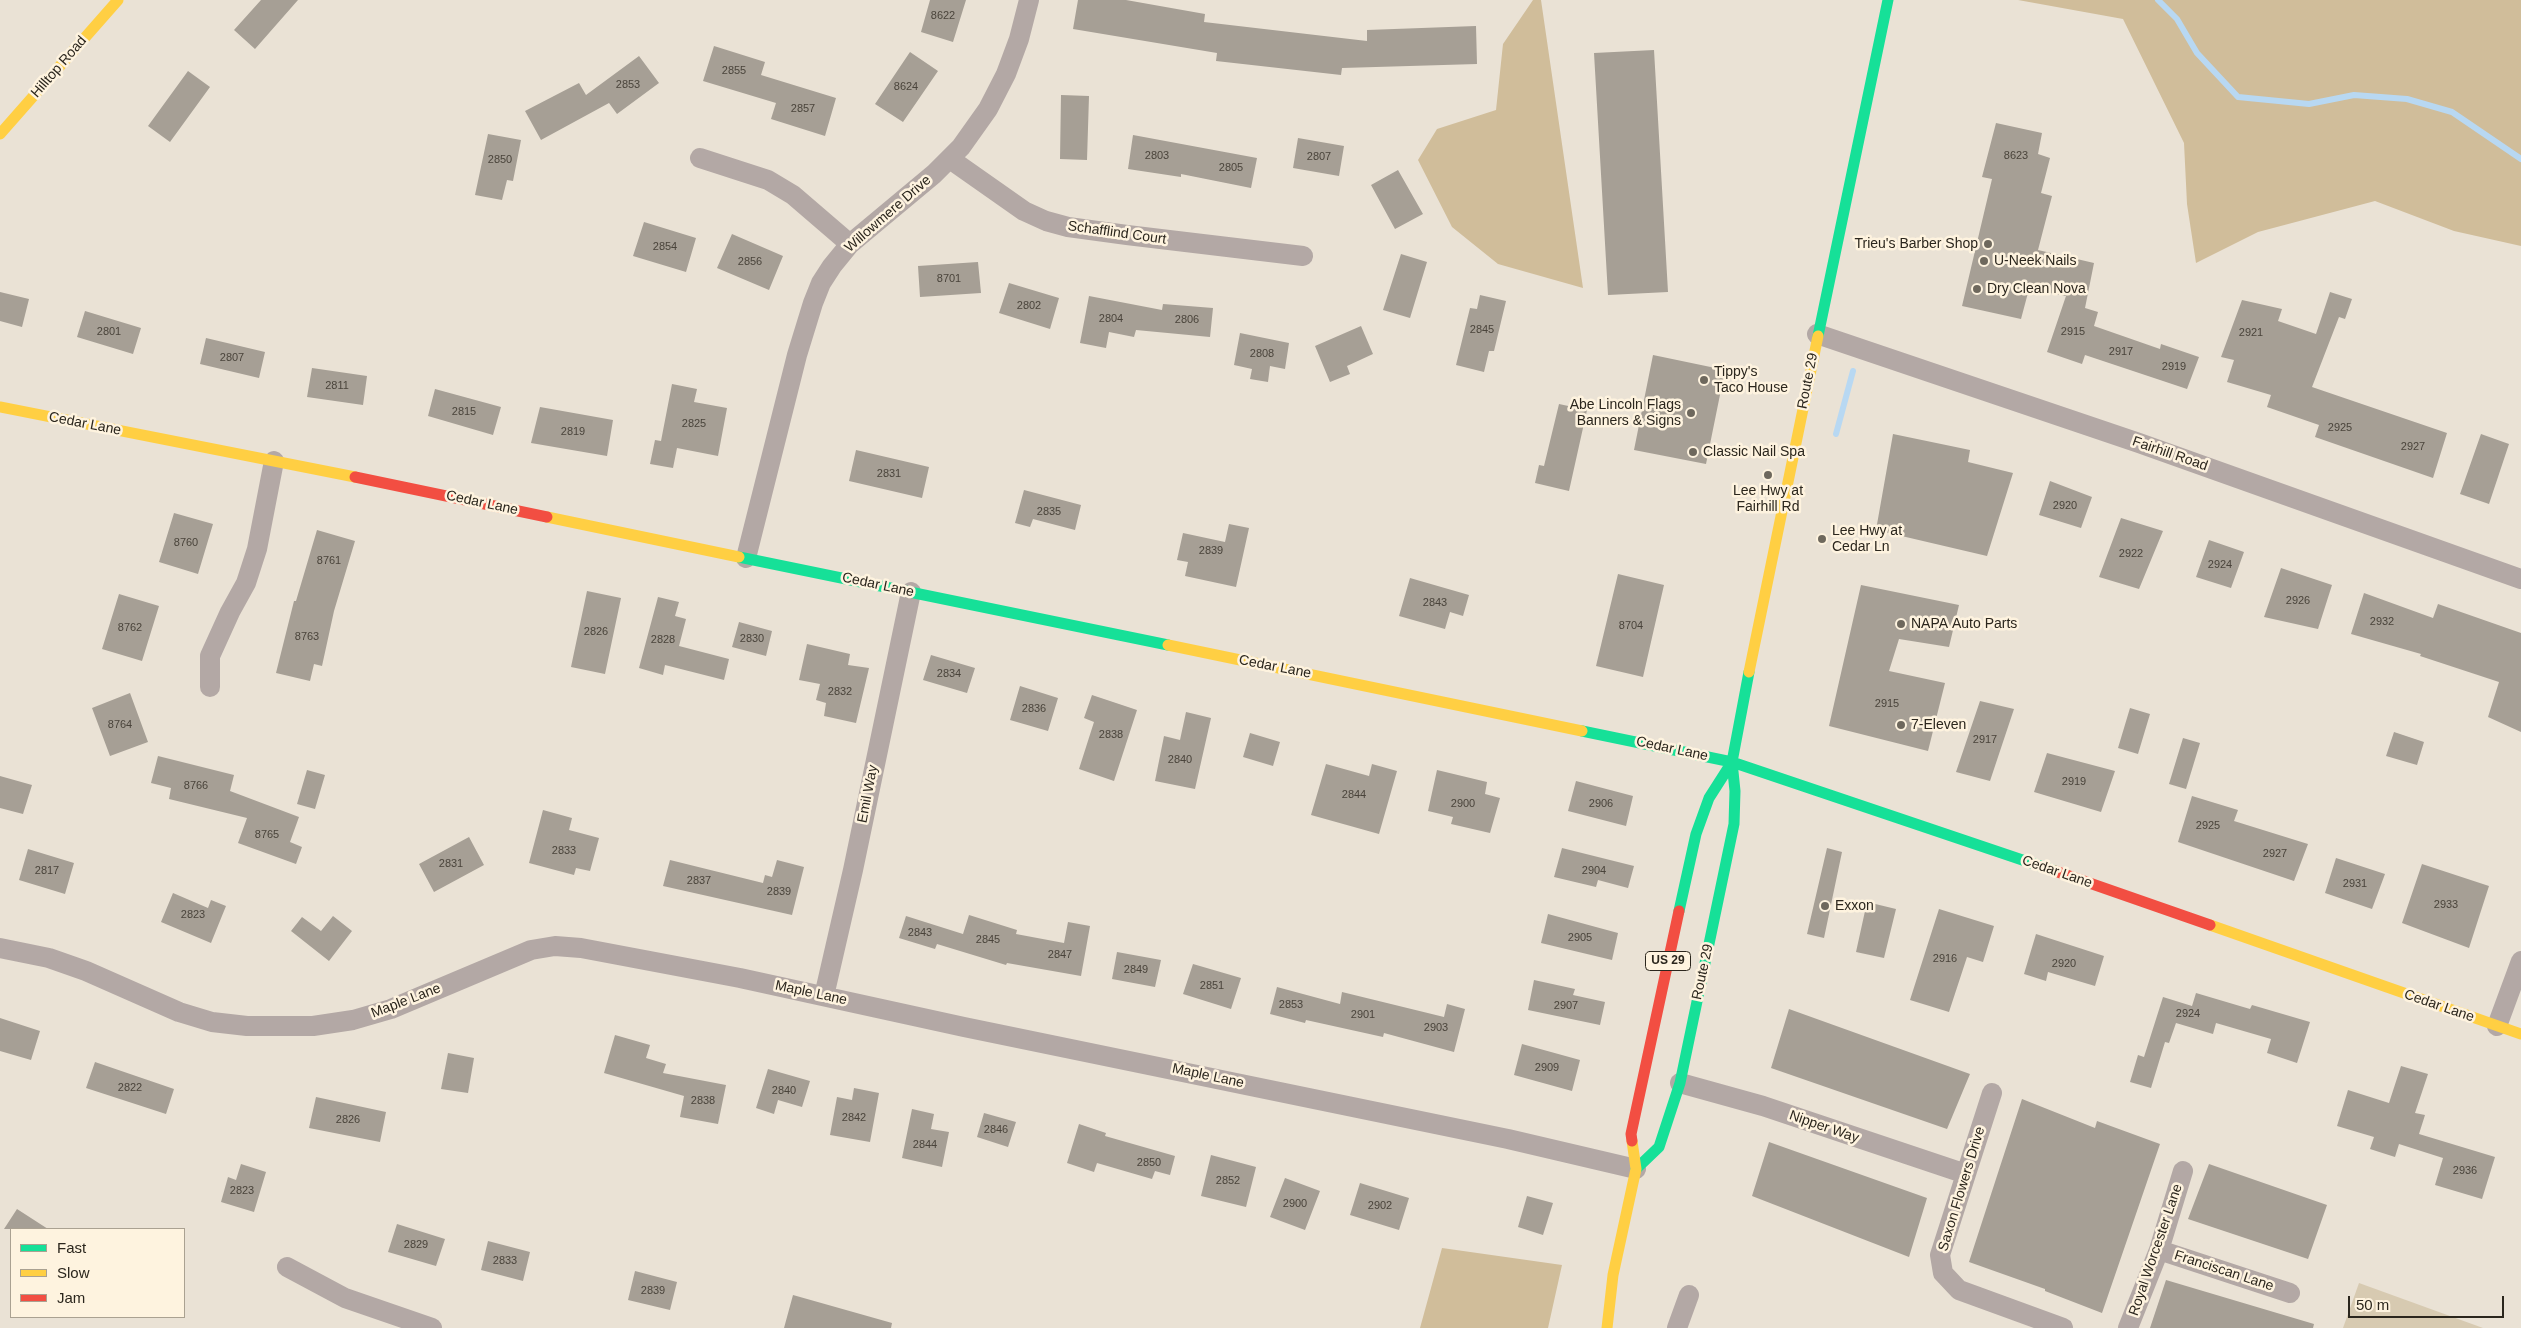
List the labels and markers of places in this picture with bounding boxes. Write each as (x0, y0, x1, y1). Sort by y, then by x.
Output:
place label: Trieu's Barber Shop (1854, 236, 1978, 252)
marker: Trieu's Barber Shop (1982, 238, 1994, 250)
place label: U-Neek Nails (1994, 253, 2076, 269)
marker: U-Neek Nails (1978, 255, 1990, 267)
place label: Dry Clean Nova (1987, 281, 2086, 297)
marker: Dry Clean Nova (1971, 283, 1983, 295)
place label: Tippy's Taco House (1714, 364, 1788, 397)
marker: Tippy's Taco House (1698, 374, 1710, 386)
place label: Abe Lincoln Flags Banners & Signs (1570, 397, 1681, 430)
marker: Abe Lincoln Flags Banners & Signs (1685, 407, 1697, 419)
place label: Classic Nail Spa (1703, 444, 1805, 460)
marker: Classic Nail Spa (1687, 446, 1699, 458)
marker: Lee Hwy at Fairhill Rd (1762, 469, 1774, 481)
place label: Lee Hwy at Fairhill Rd (1733, 483, 1803, 516)
place label: Lee Hwy at Cedar Ln (1832, 523, 1902, 556)
marker: Lee Hwy at Cedar Ln (1816, 533, 1828, 545)
place label: NAPA Auto Parts (1911, 616, 2017, 632)
marker: NAPA Auto Parts (1895, 618, 1907, 630)
place label: 7-Eleven (1911, 717, 1966, 733)
marker: 7-Eleven (1895, 719, 1907, 731)
place label: Exxon (1835, 898, 1874, 914)
marker: Exxon (1819, 900, 1831, 912)

